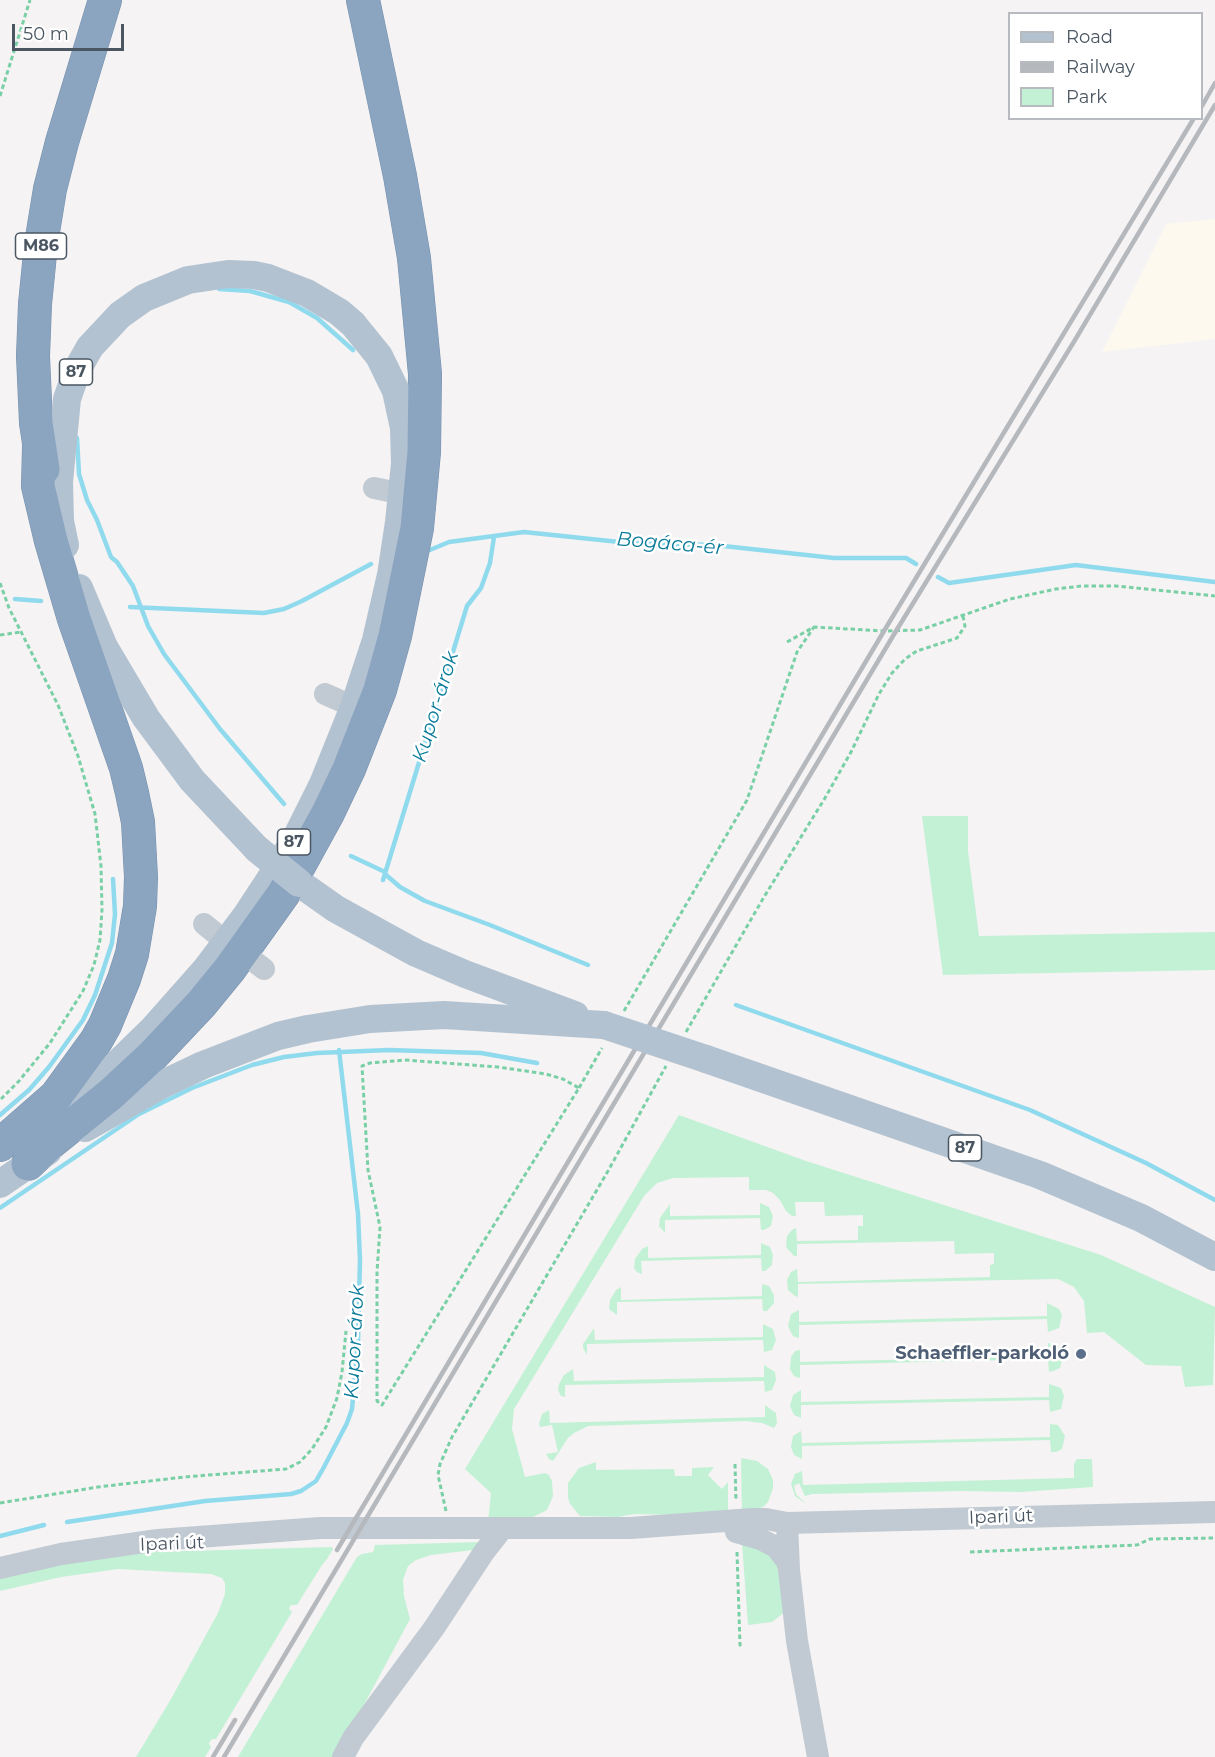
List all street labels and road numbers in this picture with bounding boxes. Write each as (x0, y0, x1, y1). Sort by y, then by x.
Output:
road number: M86 (15, 233, 66, 259)
road number: 87 (60, 359, 92, 385)
road number: 87 (278, 829, 310, 855)
road number: 87 (948, 1135, 982, 1161)
street label: Ipari út (969, 1505, 1033, 1529)
street label: Ipari út (140, 1532, 204, 1556)

